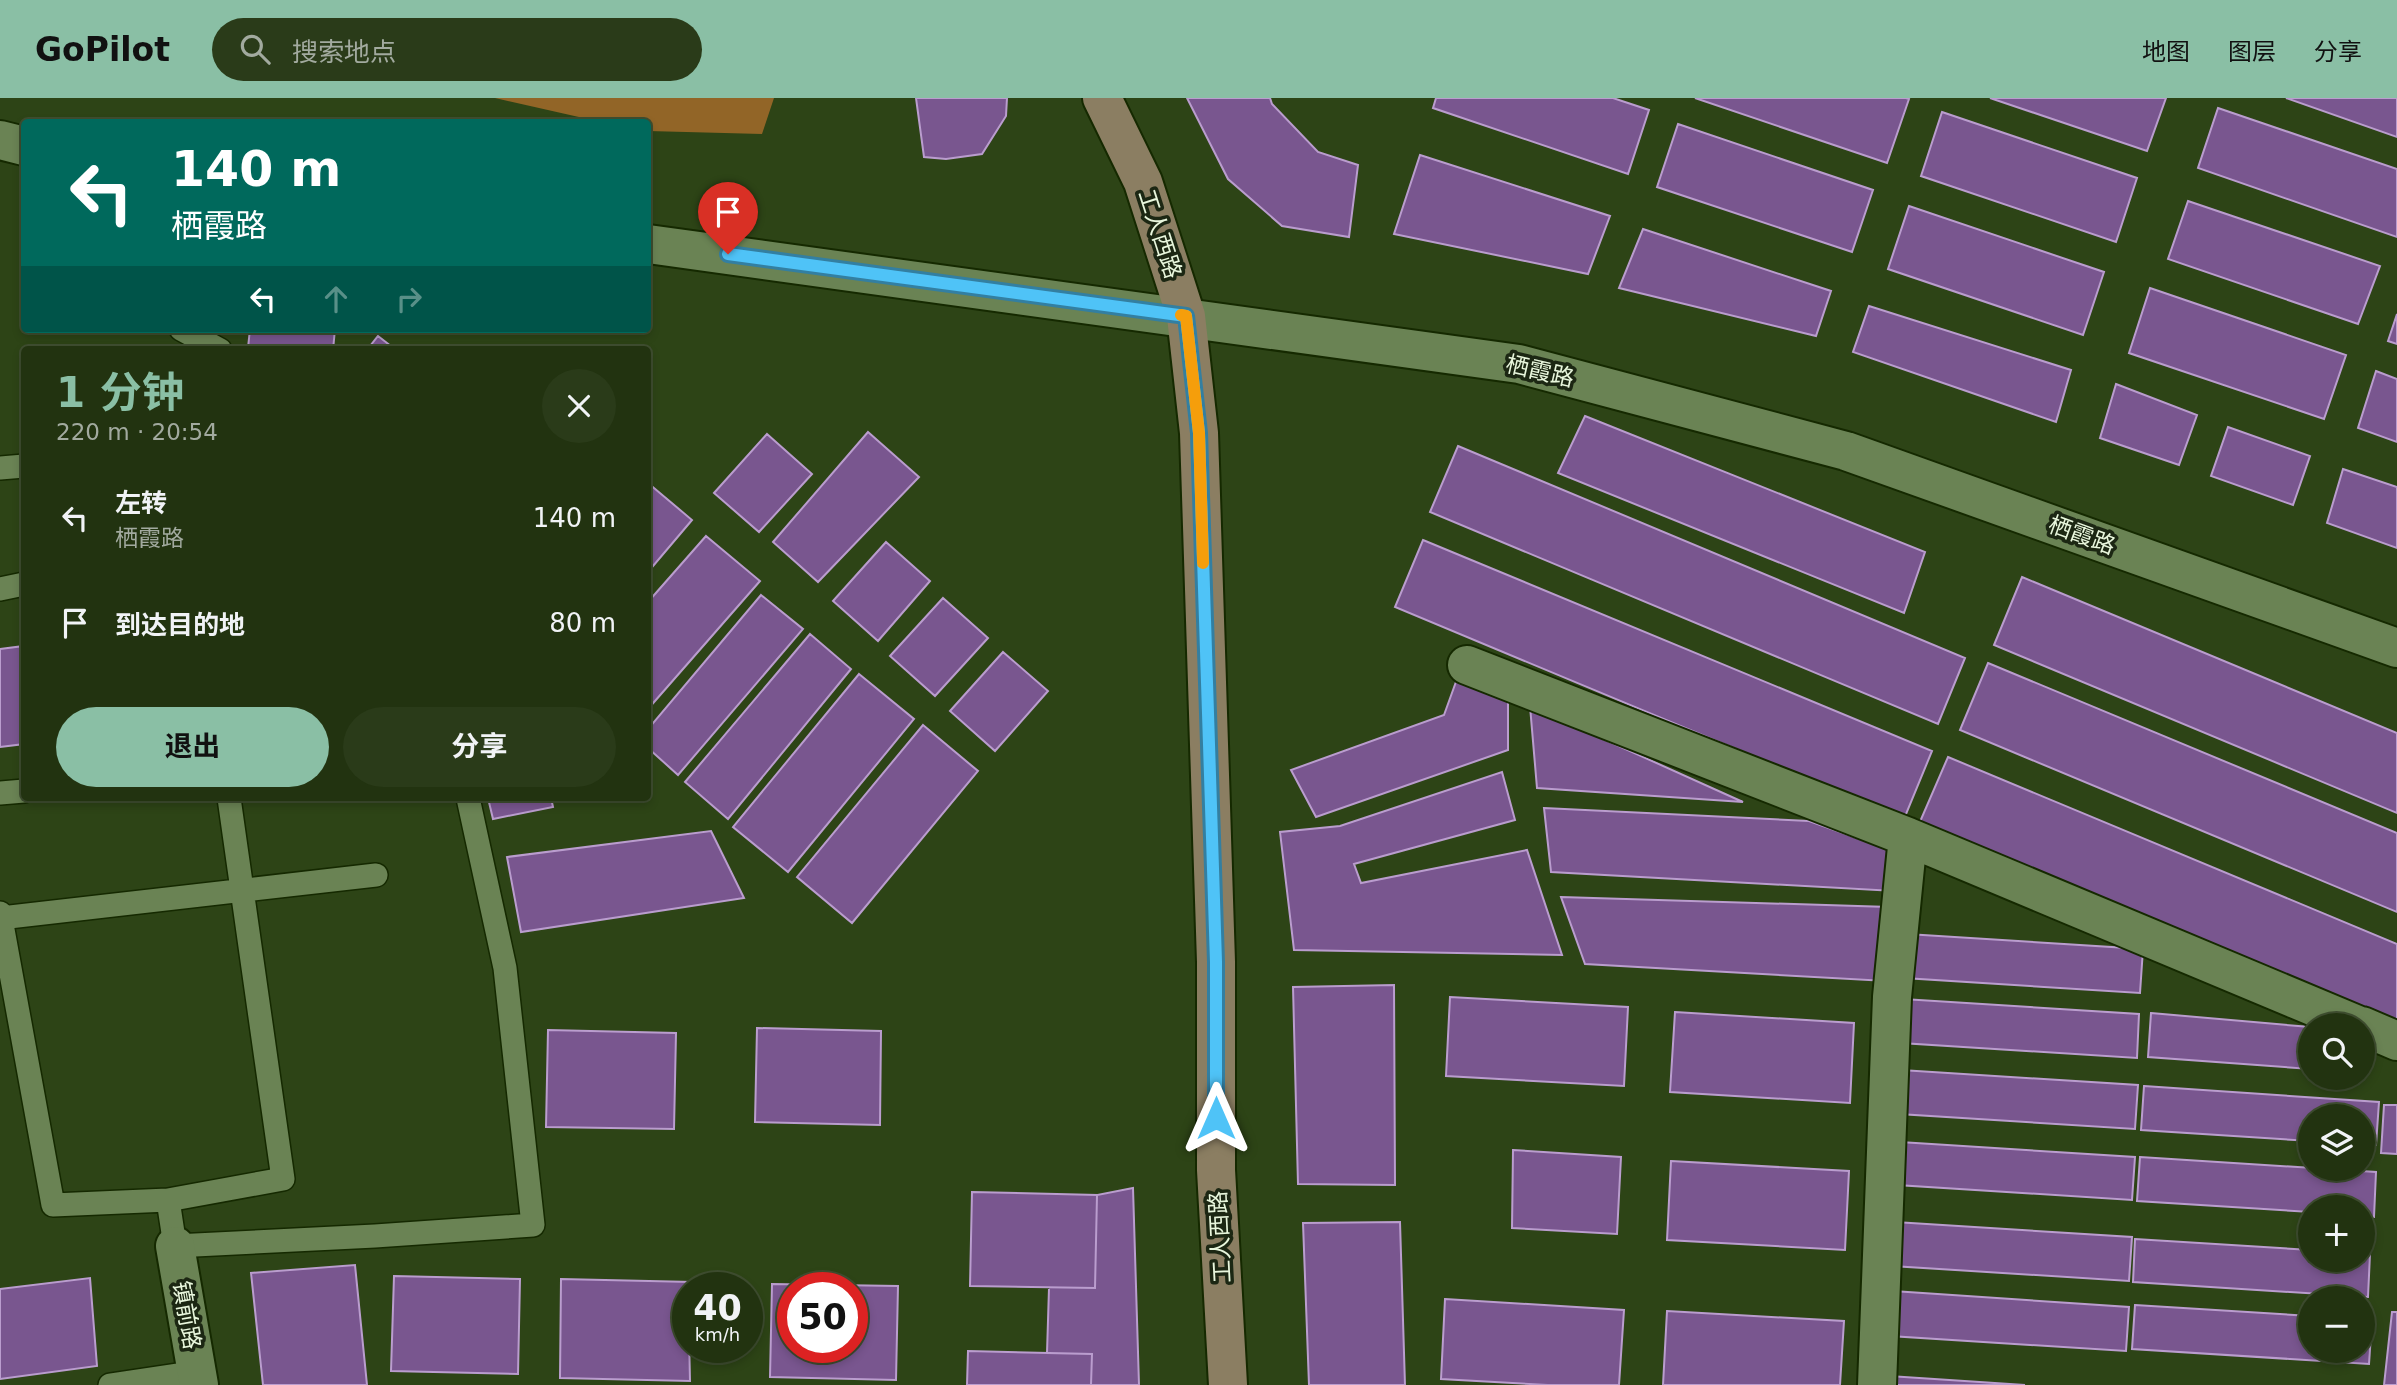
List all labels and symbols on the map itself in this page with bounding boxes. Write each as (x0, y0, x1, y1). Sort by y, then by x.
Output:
pin (698, 182, 758, 254)
street label: 工人西路 (1133, 186, 1187, 282)
street label: 栖霞路 (1503, 351, 1577, 391)
street label: 栖霞路 (2045, 511, 2119, 559)
position arrow (1179, 1081, 1253, 1155)
street label: 工人西路 (1205, 1190, 1235, 1284)
speed limit sign: 50 (777, 1272, 868, 1363)
street label: 镇前路 (168, 1279, 206, 1351)

